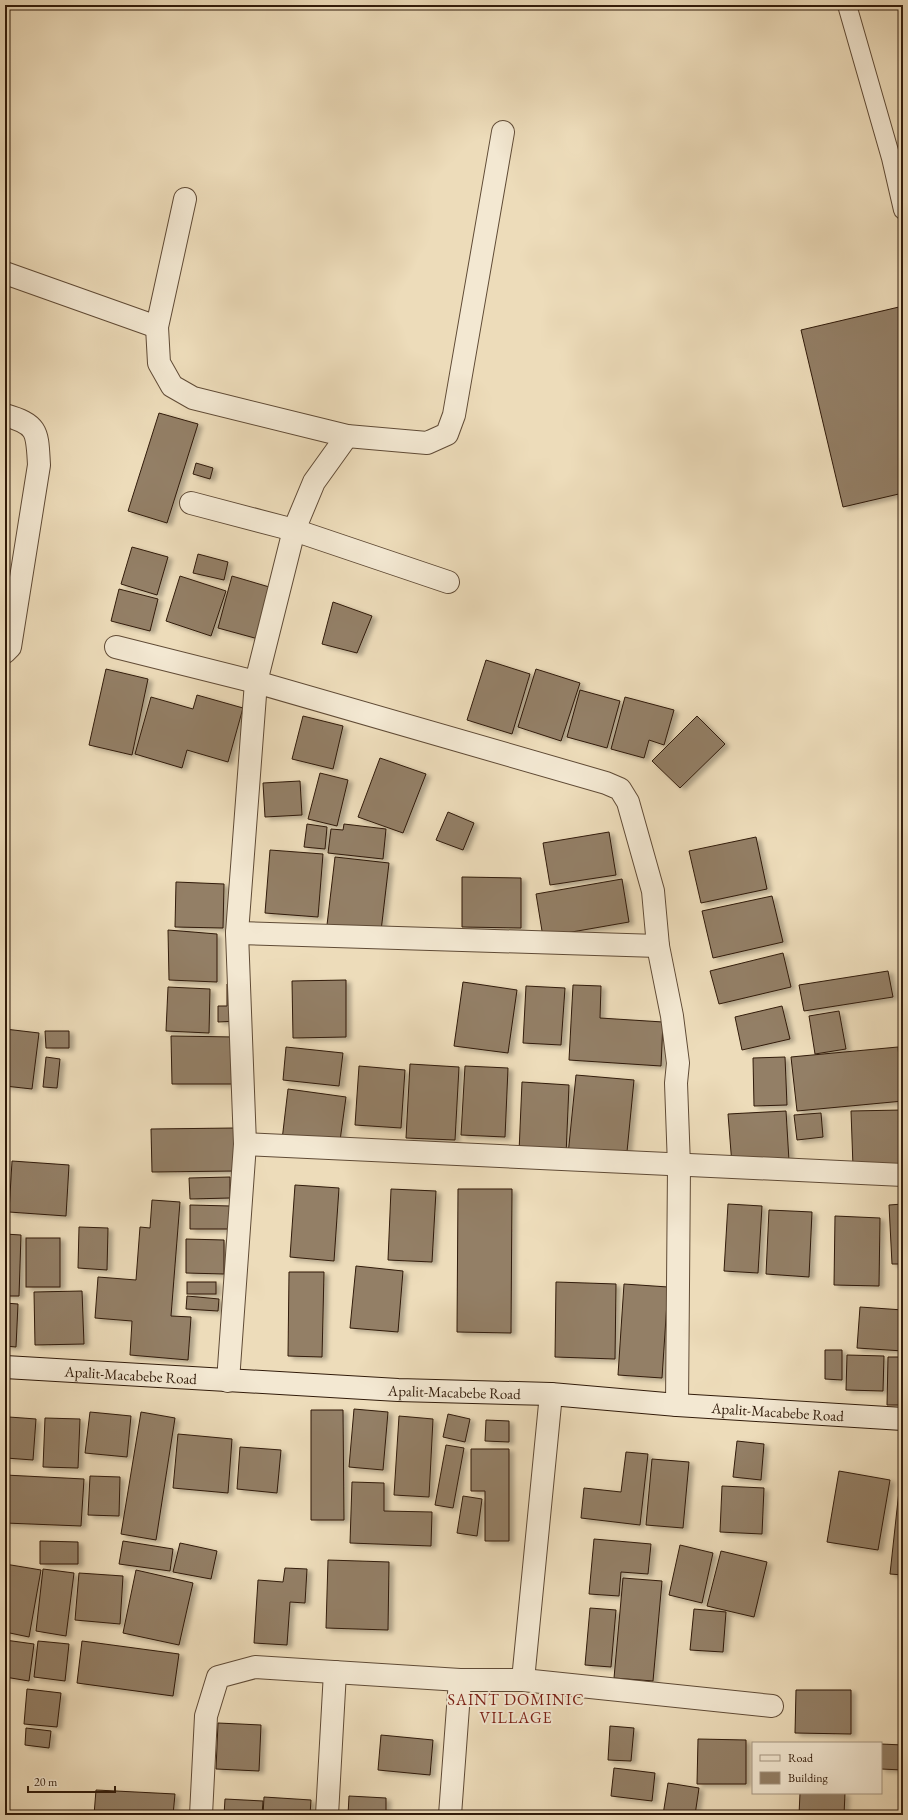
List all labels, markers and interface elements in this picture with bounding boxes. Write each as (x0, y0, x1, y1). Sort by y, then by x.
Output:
street label: Apalit-Macabebe Road (63, 1361, 198, 1388)
street label: Apalit-Macabebe Road (386, 1380, 521, 1403)
street label: Apalit-Macabebe Road (710, 1398, 845, 1425)
district label: SAINT DOMINIC VILLAGE (447, 1689, 585, 1728)
legend (752, 1742, 882, 1794)
text: Road (788, 1750, 814, 1766)
scale bar (28, 1768, 115, 1794)
text: Building (788, 1770, 829, 1786)
text: 20 m (34, 1774, 58, 1790)

